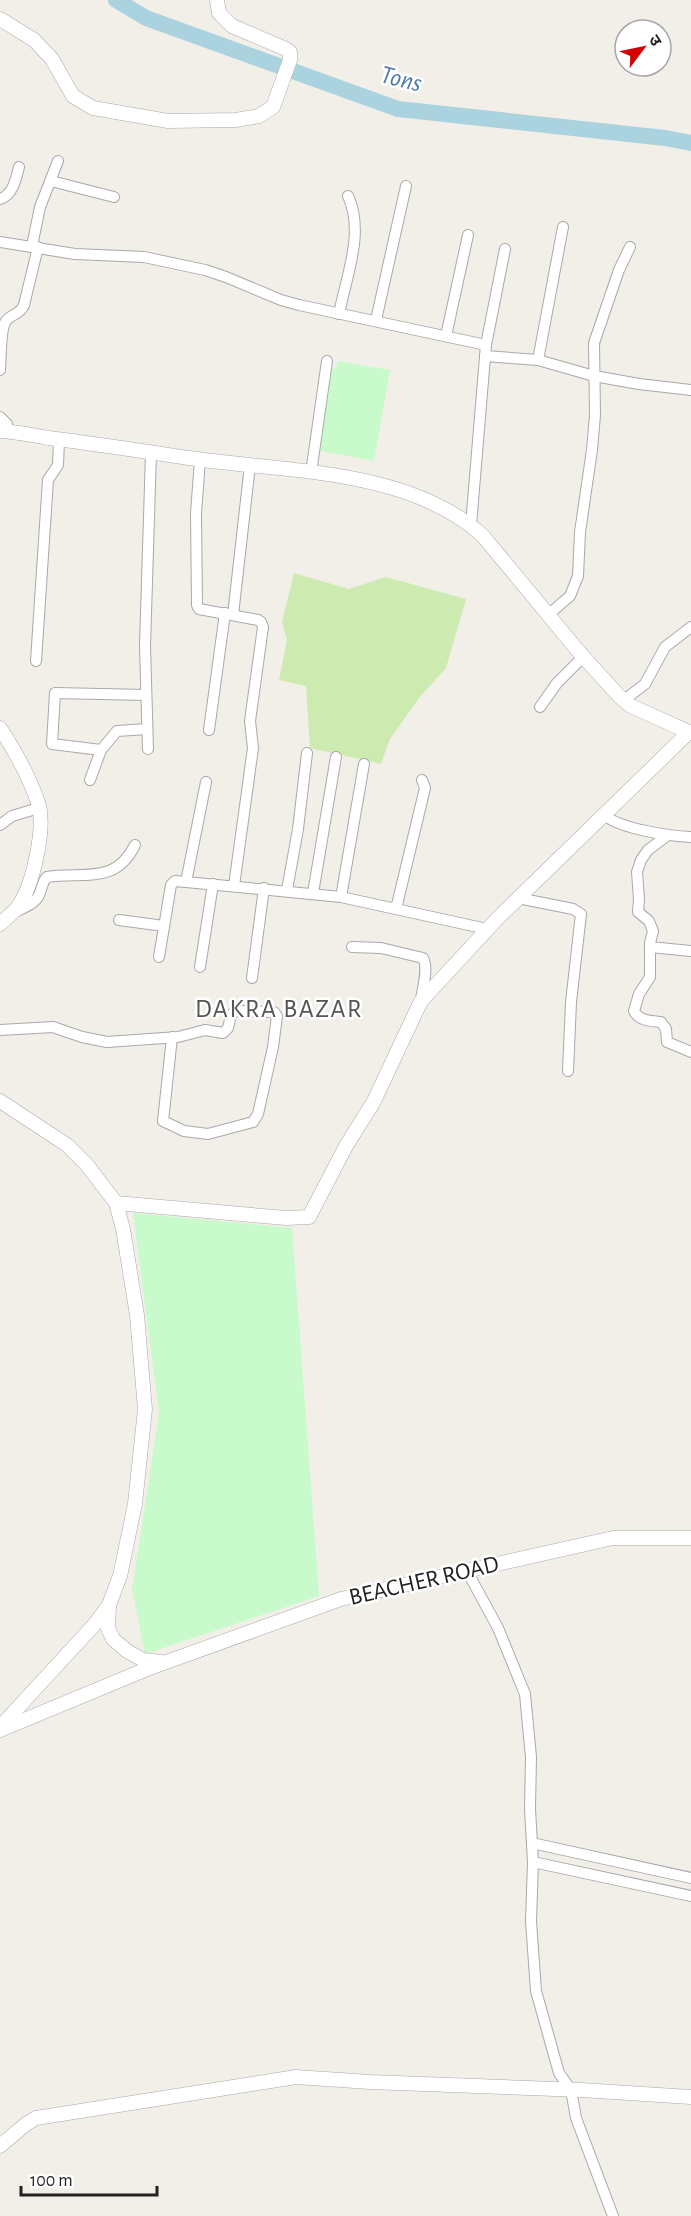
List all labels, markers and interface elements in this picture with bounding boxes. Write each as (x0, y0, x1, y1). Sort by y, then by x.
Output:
north arrow (613, 18, 673, 78)
text: उ (646, 32, 664, 49)
water label: Tons (378, 61, 424, 97)
district label: DAKRA BAZAR (195, 996, 363, 1022)
street label: BEACHER ROAD (347, 1552, 501, 1610)
scale bar (21, 2159, 158, 2197)
text: 100 m (30, 2172, 73, 2190)

